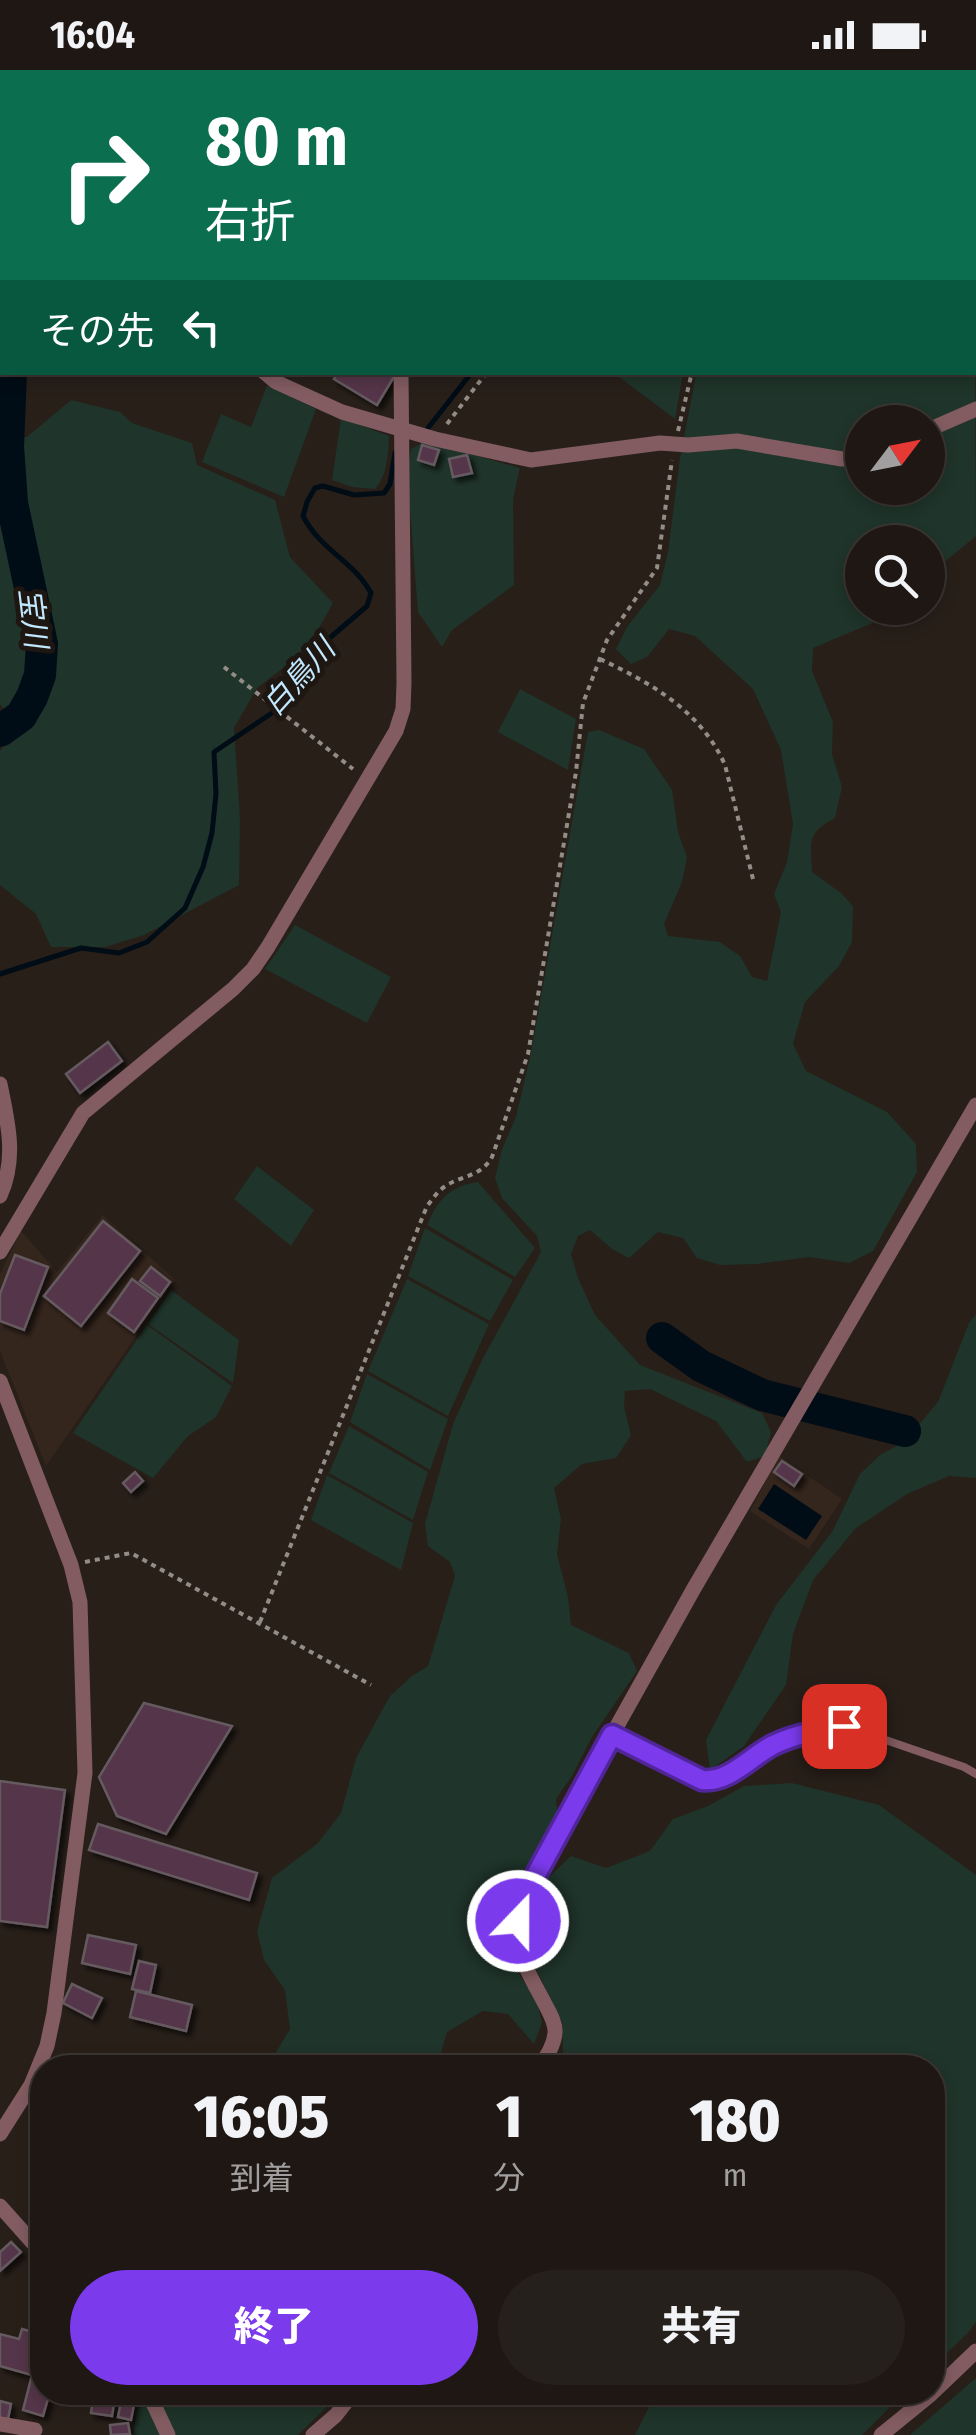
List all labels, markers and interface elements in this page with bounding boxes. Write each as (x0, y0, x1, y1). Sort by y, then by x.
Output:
text: 16:04 (50, 12, 135, 58)
text: 80 m (205, 100, 348, 184)
icon: right (40, 110, 170, 240)
text: 右折 (205, 195, 295, 249)
icon: left (174, 300, 229, 355)
text: その先 (40, 308, 154, 354)
north arrow (845, 405, 945, 505)
map controls (845, 405, 945, 625)
button: search (845, 525, 945, 625)
water label: 宝川 (11, 586, 55, 653)
water label: 白鳥川 (256, 629, 344, 722)
pin (802, 1684, 887, 1769)
icon: arrive (817, 1699, 872, 1754)
position arrow (466, 1869, 570, 1973)
text: 16:05 (194, 2081, 329, 2153)
text: 1 (496, 2081, 522, 2153)
text: 180 (689, 2085, 781, 2157)
text: m (723, 2156, 747, 2194)
text: 到着 (230, 2159, 294, 2197)
text: 分 (493, 2159, 525, 2197)
button: 終了 (70, 2270, 478, 2385)
button: 共有 (498, 2270, 905, 2385)

